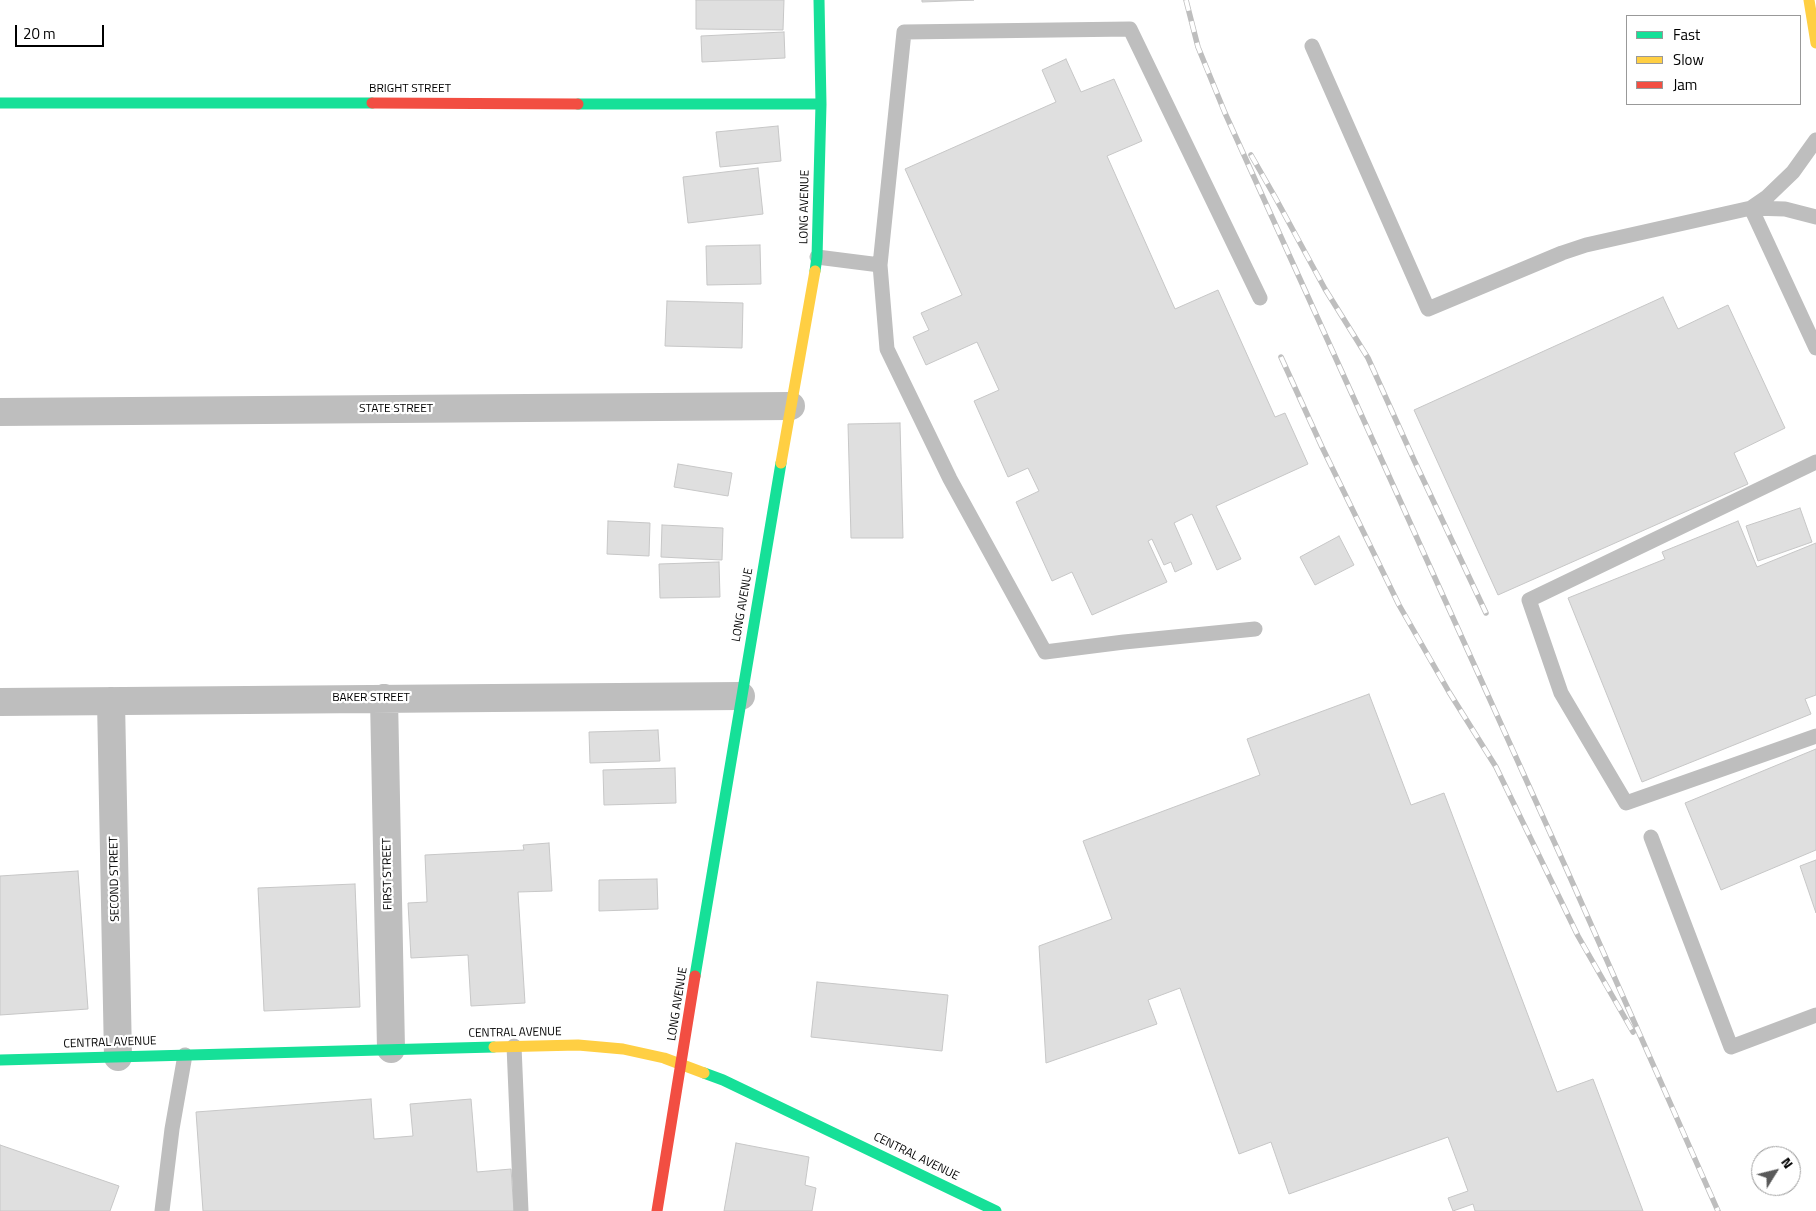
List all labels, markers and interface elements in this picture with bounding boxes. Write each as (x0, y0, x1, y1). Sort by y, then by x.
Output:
scale bar (18, 15, 106, 47)
legend (1626, 15, 1801, 105)
text: 20 m (23, 22, 56, 45)
text: Fast (1673, 23, 1700, 46)
text: Slow (1673, 48, 1704, 71)
text: Jam (1673, 73, 1697, 96)
street label: BRIGHT STREET (369, 82, 451, 96)
street label: LONG AVENUE (797, 170, 813, 244)
street label: STATE STREET (359, 402, 433, 416)
street label: LONG AVENUE (729, 567, 757, 643)
street label: BAKER STREET (332, 691, 410, 705)
street label: SECOND STREET (107, 836, 123, 922)
street label: FIRST STREET (380, 838, 396, 910)
street label: LONG AVENUE (665, 966, 691, 1042)
street label: CENTRAL AVENUE (468, 1025, 562, 1041)
street label: CENTRAL AVENUE (63, 1034, 157, 1052)
street label: CENTRAL AVENUE (871, 1130, 961, 1184)
north arrow (1751, 1146, 1801, 1196)
text: N (1776, 1152, 1799, 1173)

